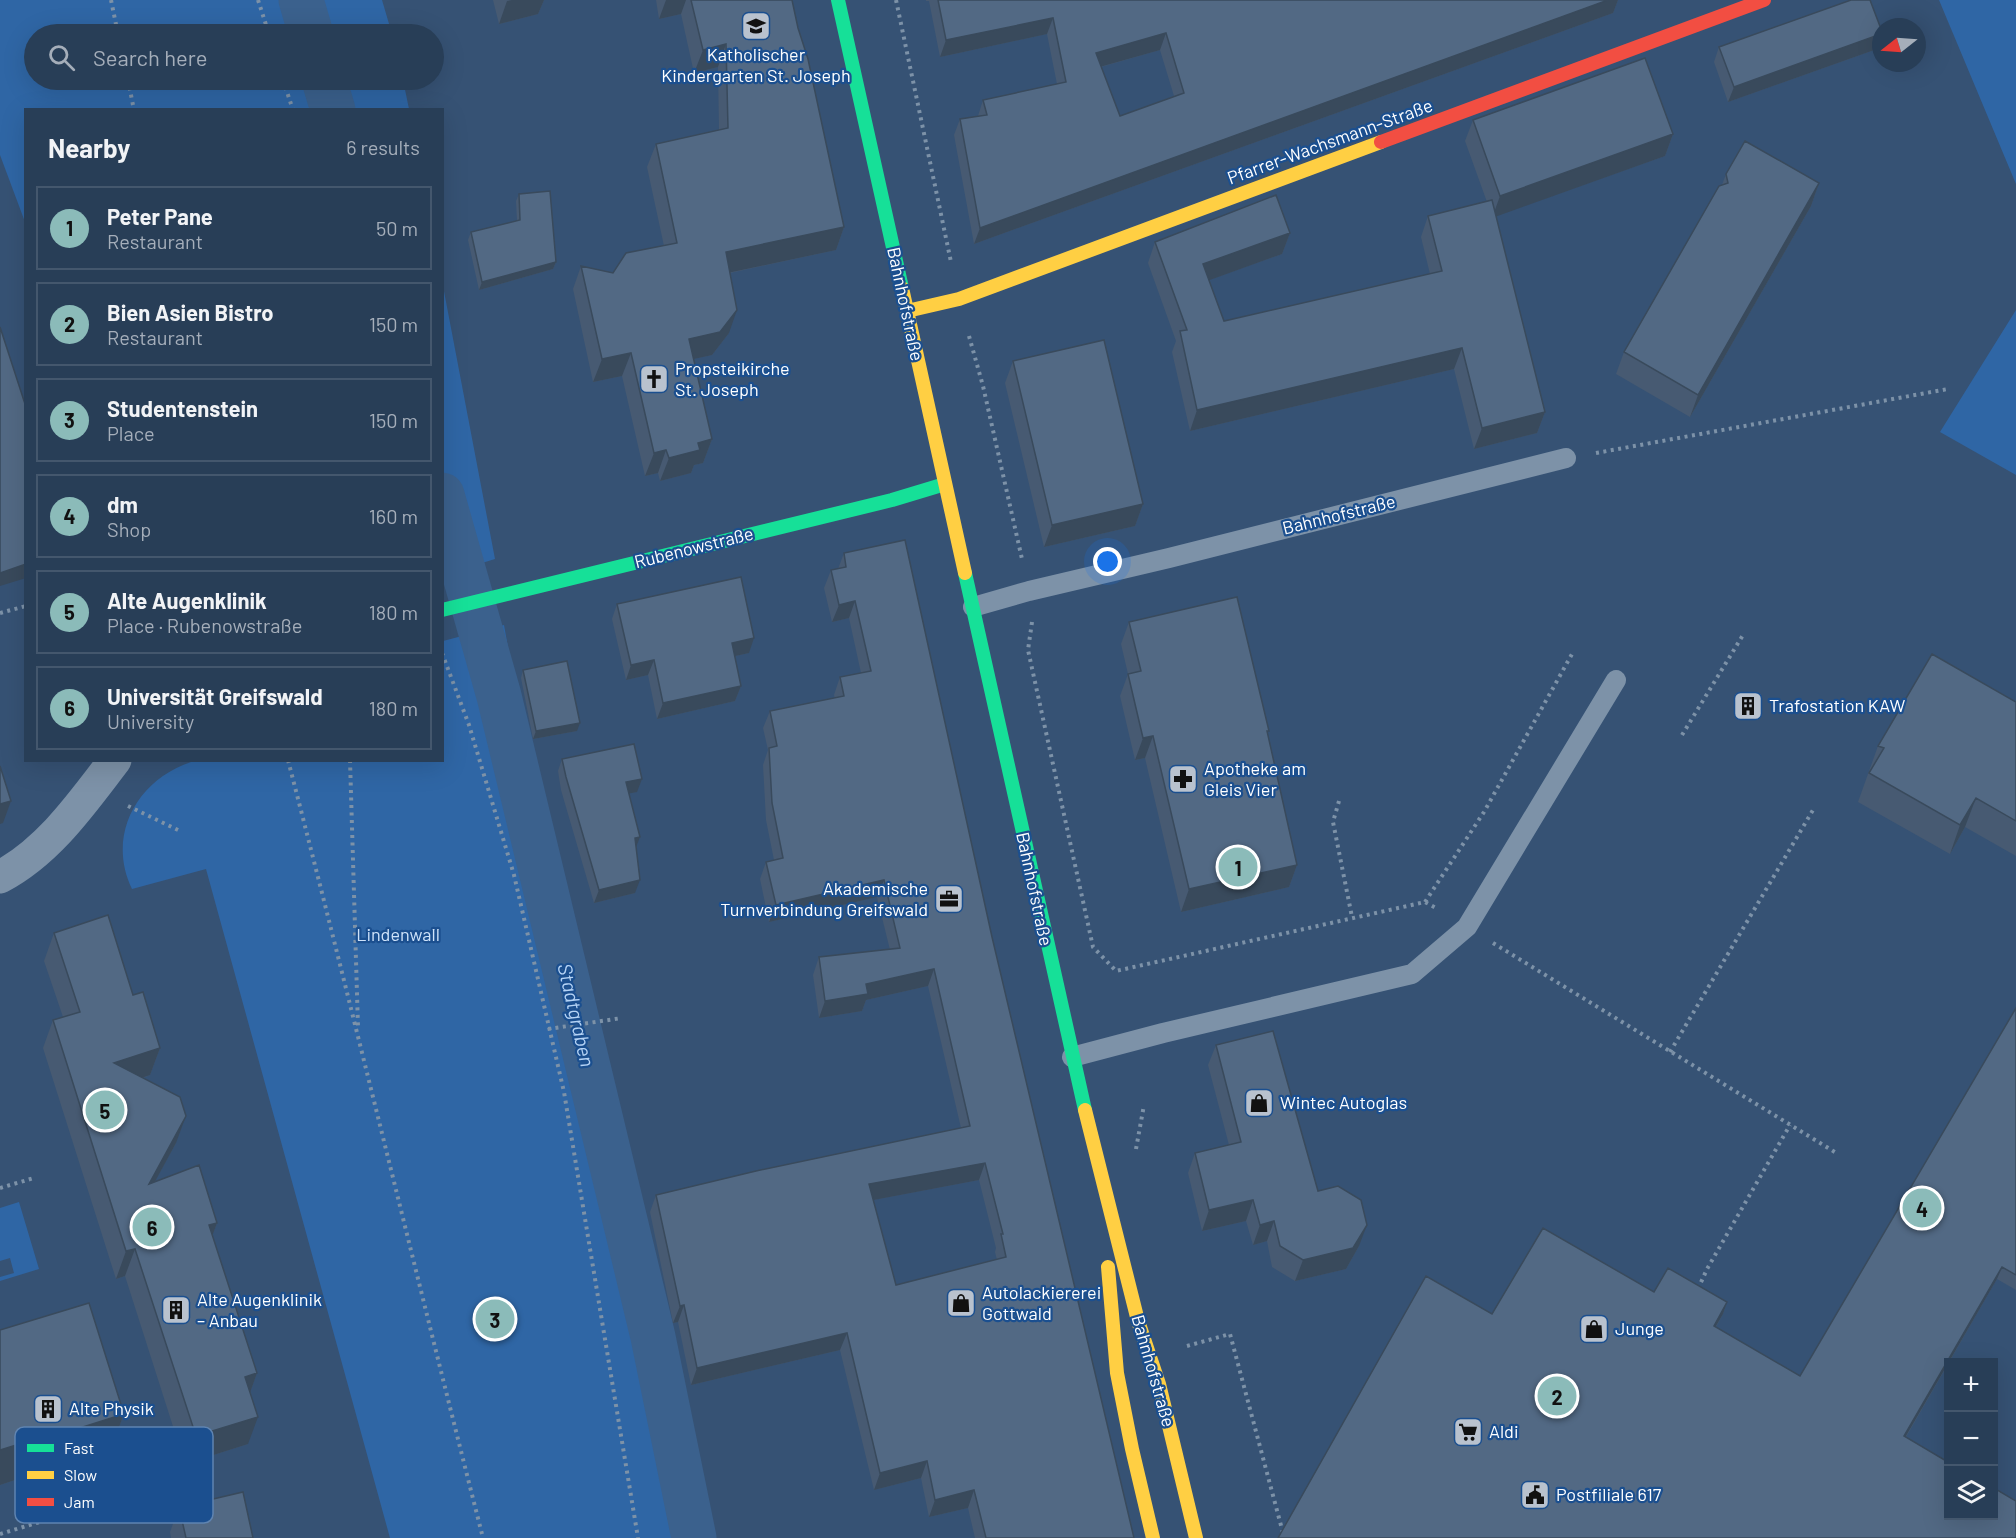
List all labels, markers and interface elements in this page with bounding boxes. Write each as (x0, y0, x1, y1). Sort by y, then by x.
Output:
school or university icon: Katholischer Kindergarten St. Joseph (740, 10, 772, 42)
north arrow (1872, 18, 1926, 72)
search box (24, 24, 444, 90)
icon: search (45, 41, 78, 74)
place label: Katholischer Kindergarten St. Joseph (661, 43, 851, 86)
text: Search here (93, 44, 207, 70)
street label: Pfarrer-Wachsmann-Straße (1224, 94, 1435, 188)
text: Nearby (48, 132, 130, 163)
text: 6 results (346, 135, 420, 159)
text: Peter Pane (107, 203, 213, 229)
text: 1 (66, 216, 73, 240)
text: 50 m (376, 216, 418, 240)
text: Restaurant (107, 229, 203, 253)
street label: Bahnhofstraße (883, 245, 929, 363)
text: Bien Asien Bistro (107, 299, 274, 325)
text: 2 (64, 312, 75, 336)
text: 150 m (369, 312, 418, 336)
text: Restaurant (107, 325, 203, 349)
place label: Propsteikirche St. Joseph (675, 357, 790, 400)
church icon: Propsteikirche St. Joseph (638, 363, 670, 395)
text: Studentenstein (107, 395, 258, 421)
text: 3 (64, 408, 75, 432)
text: 150 m (369, 408, 418, 432)
text: Place (107, 421, 155, 445)
street label: Bahnhofstraße (1280, 489, 1398, 539)
text: dm (107, 491, 138, 517)
text: 4 (63, 504, 76, 528)
text: 160 m (369, 504, 418, 528)
text: Shop (107, 517, 151, 541)
street label: Rubenowstraße (632, 522, 756, 572)
your location (1093, 547, 1122, 576)
text: Alte Augenklinik (107, 587, 267, 613)
text: 5 (64, 600, 75, 624)
text: 180 m (369, 600, 418, 624)
text: Place · Rubenowstraße (107, 613, 302, 637)
text: Universität Greifswald (107, 683, 323, 709)
building icon: Trafostation KAW (1732, 690, 1764, 722)
place label: Trafostation KAW (1769, 694, 1905, 716)
text: 6 (64, 696, 75, 720)
text: 180 m (369, 696, 418, 720)
text: University (107, 709, 194, 733)
place label: Apotheke am Gleis Vier (1204, 757, 1306, 800)
pharmacy icon: Apotheke am Gleis Vier (1167, 763, 1199, 795)
street label: Bahnhofstraße (1012, 830, 1058, 948)
pin: 1 (1218, 844, 1258, 890)
place label: Akademische Turnverbindung Greifswald (720, 877, 928, 920)
office icon: Akademische Turnverbindung Greifswald (933, 883, 965, 915)
park label: Lindenwall (356, 923, 440, 945)
water label: Stadtgraben (553, 961, 601, 1069)
shop icon: Wintec Autoglas (1243, 1087, 1275, 1119)
pin: 5 (86, 1088, 124, 1132)
place label: Wintec Autoglas (1280, 1091, 1407, 1113)
pin: 4 (1902, 1186, 1942, 1230)
pin: 6 (132, 1204, 172, 1250)
place label: Autolackiererei Gottwald (982, 1281, 1101, 1324)
shop icon: Autolackiererei Gottwald (945, 1287, 977, 1319)
place label: Alte Augenklinik – Anbau (197, 1288, 322, 1331)
building icon: Alte Augenklinik – Anbau (160, 1294, 192, 1326)
pin: 3 (476, 1296, 514, 1342)
street label: Bahnhofstraße (1127, 1312, 1180, 1429)
shop icon: Junge (1578, 1313, 1610, 1345)
place label: Junge (1615, 1317, 1664, 1339)
map controls (1944, 1358, 1998, 1520)
button: + (1944, 1358, 1998, 1412)
pin: 2 (1538, 1374, 1576, 1418)
building icon: Alte Physik (32, 1393, 64, 1425)
place label: Alte Physik (69, 1397, 154, 1419)
button: − (1944, 1412, 1998, 1466)
supermarket icon: Aldi (1452, 1416, 1484, 1448)
place label: Aldi (1489, 1420, 1518, 1442)
legend (15, 1427, 213, 1523)
text: Fast (64, 1438, 94, 1457)
text: Slow (64, 1465, 97, 1484)
button: layers (1944, 1466, 1998, 1520)
public building icon: Postfiliale 617 (1519, 1479, 1551, 1511)
place label: Postfiliale 617 (1556, 1483, 1662, 1505)
text: Jam (64, 1492, 95, 1511)

